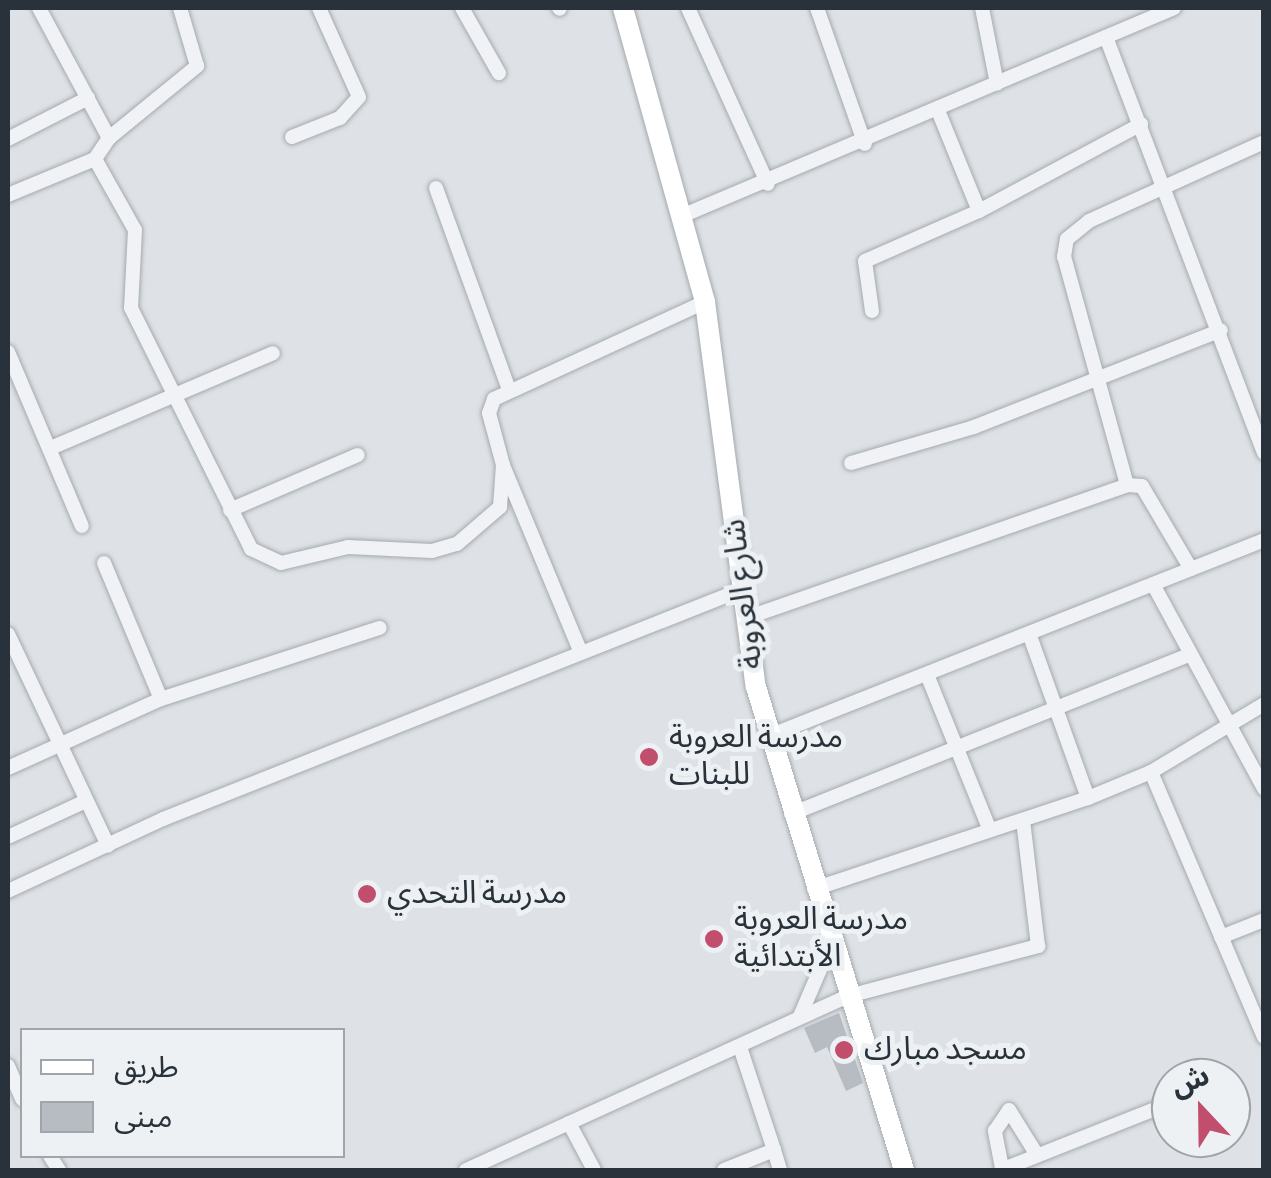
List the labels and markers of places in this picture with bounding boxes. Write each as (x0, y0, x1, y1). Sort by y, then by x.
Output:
place label: مدرسة العروبة للبنات (669, 720, 843, 795)
marker: مدرسة العروبة للبنات (638, 746, 660, 768)
place label: مدرسة التحدي (387, 875, 567, 913)
marker: مدرسة التحدي (356, 883, 378, 905)
place label: مدرسة العروبة الأبتدائية (734, 902, 908, 977)
marker: مدرسة العروبة الأبتدائية (703, 928, 725, 950)
place label: مسجد مبارك (864, 1031, 1027, 1069)
marker: مسجد مبارك (833, 1039, 855, 1061)

